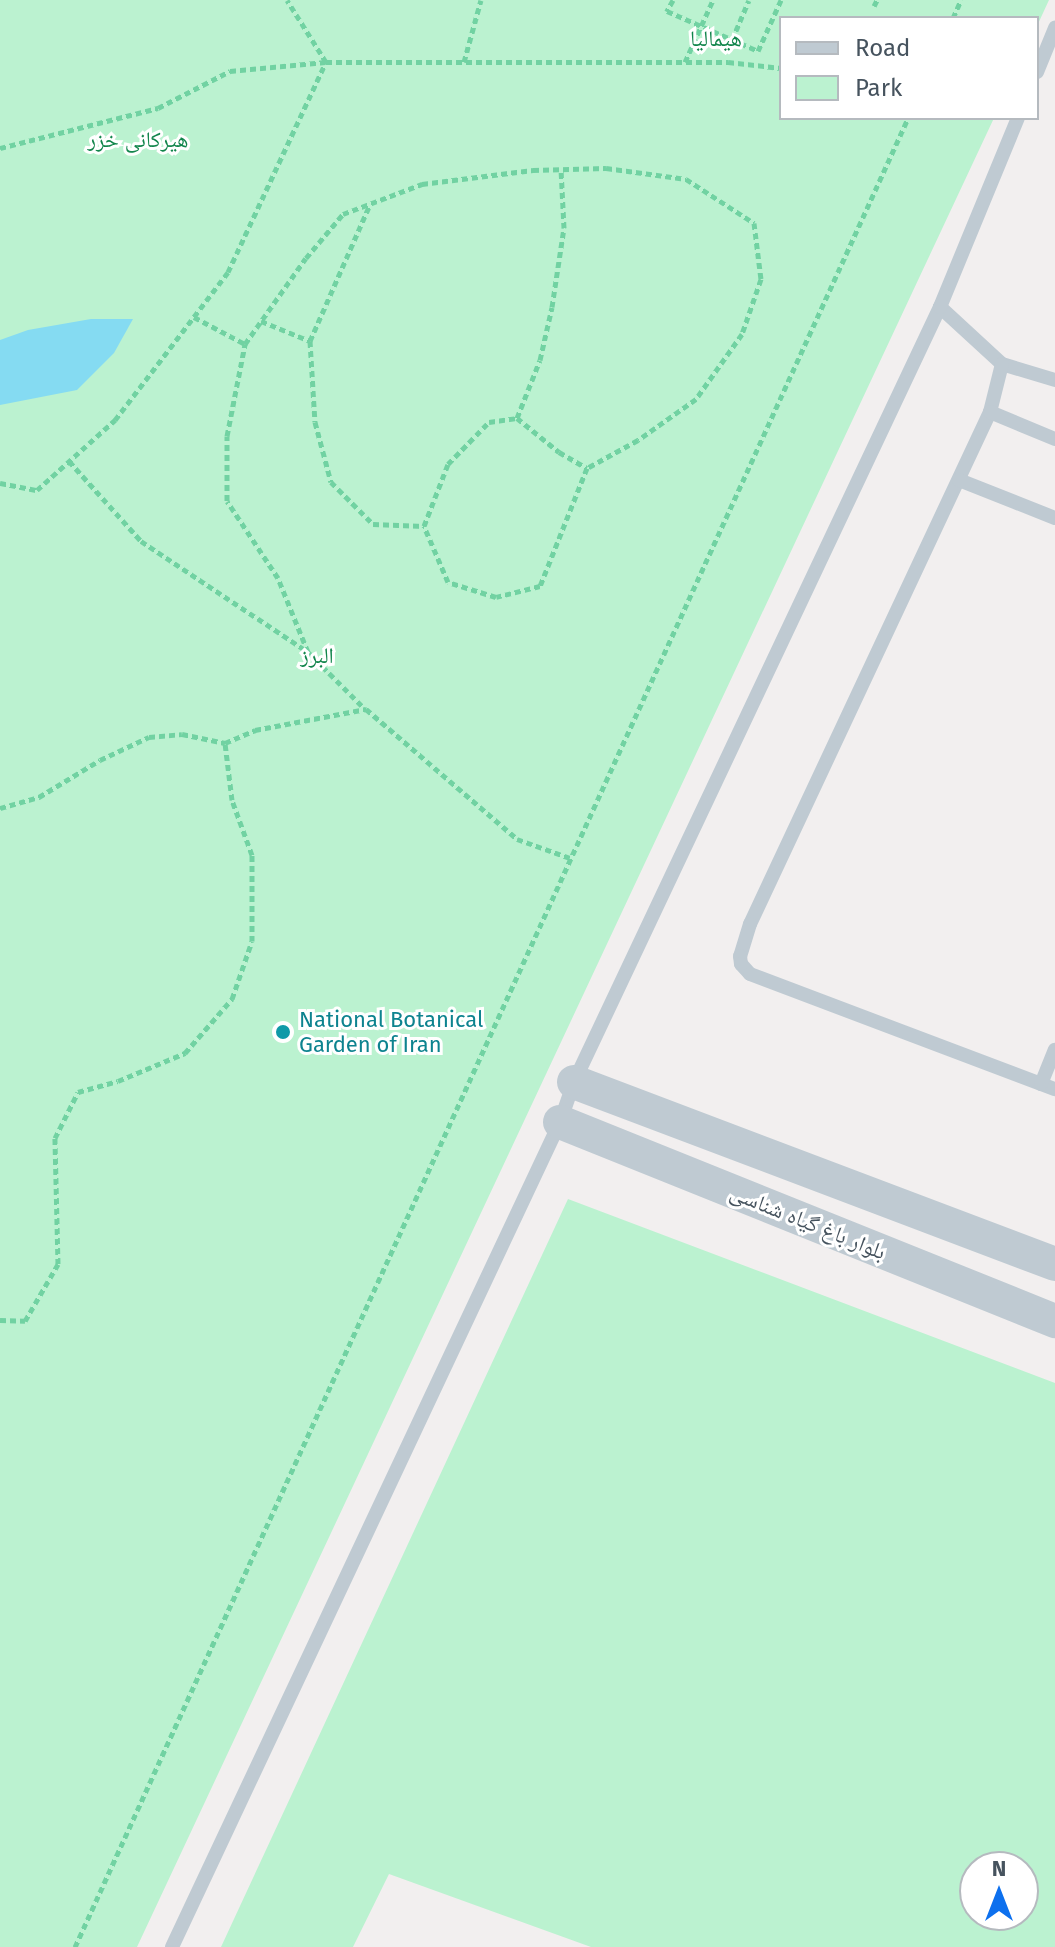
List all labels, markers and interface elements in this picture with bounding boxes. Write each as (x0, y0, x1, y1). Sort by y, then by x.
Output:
legend (779, 16, 1039, 120)
park label: هیمالیا (690, 26, 742, 52)
text: Road (855, 34, 910, 62)
text: Park (855, 74, 902, 102)
park label: هیرکانی خزر (87, 127, 189, 153)
park label: البرز (300, 643, 334, 669)
place label: National Botanical Garden of Iran (299, 1006, 483, 1058)
marker: National Botanical Garden of Iran (274, 1023, 292, 1041)
street label: بلوار باغ گیاه شناسی (726, 1179, 890, 1265)
north arrow (959, 1851, 1039, 1931)
text: N (992, 1855, 1006, 1882)

